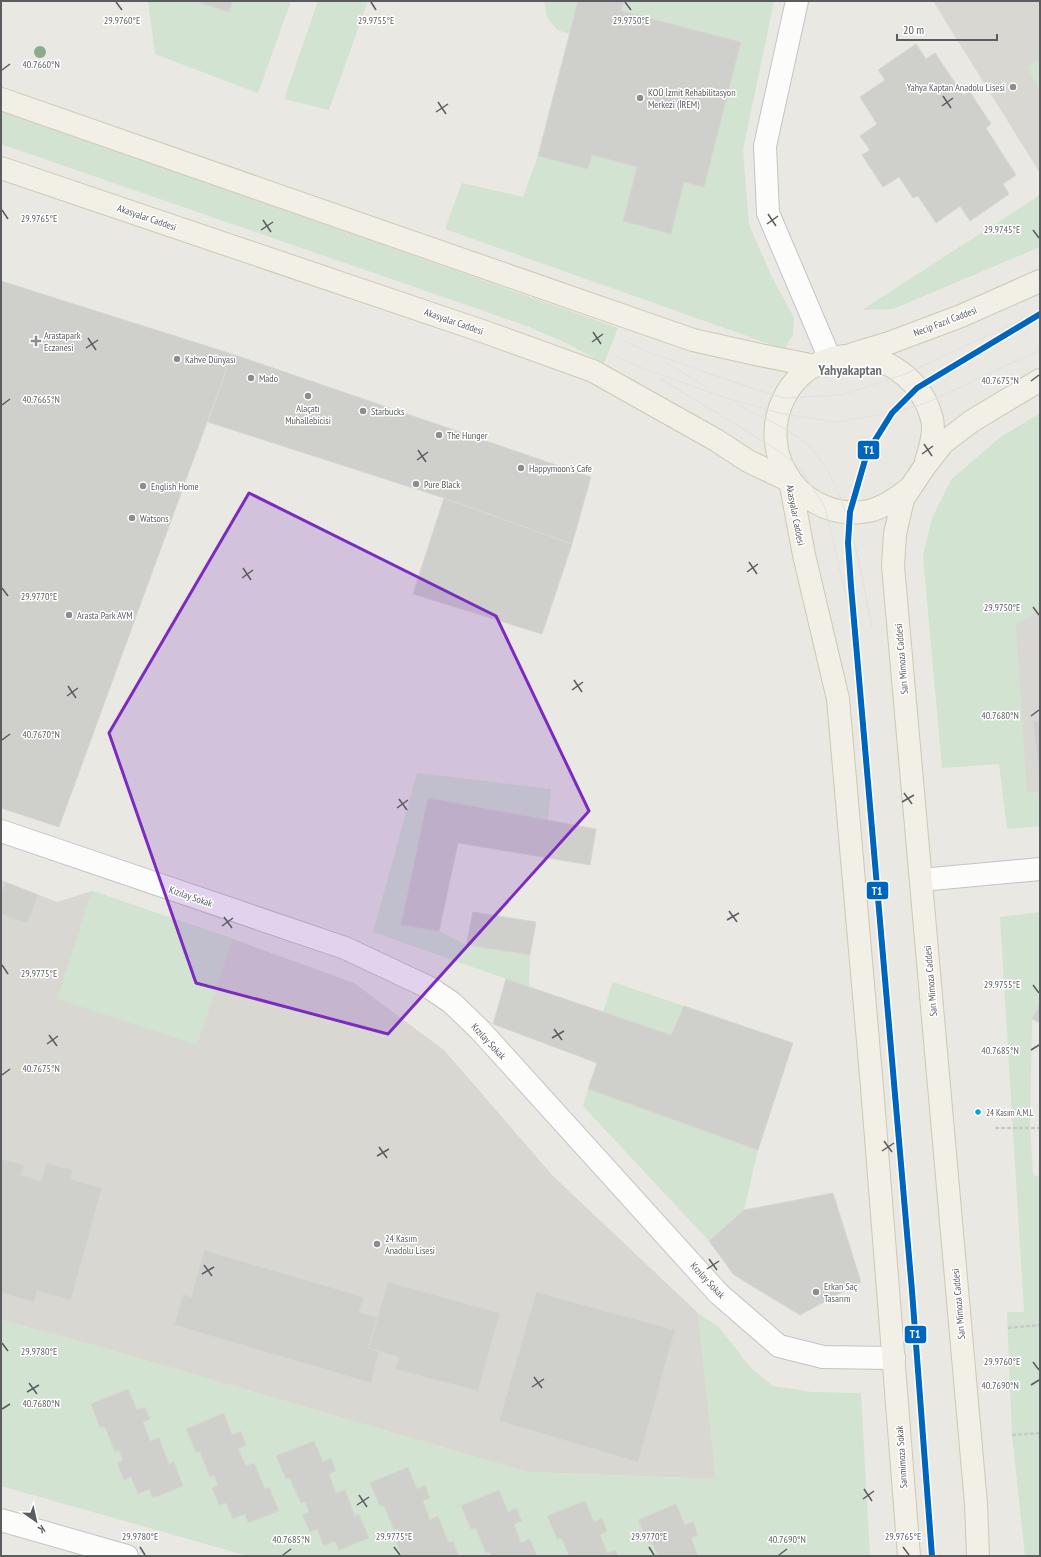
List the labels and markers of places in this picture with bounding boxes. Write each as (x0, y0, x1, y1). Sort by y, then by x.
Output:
place label: Yahya Kaptan Anadolu Lisesi (907, 81, 1005, 94)
marker: Yahya Kaptan Anadolu Lisesi (1008, 82, 1018, 92)
place label: KOÜ İzmit Rehabilitasyon Merkezi (İREM) (648, 86, 736, 111)
marker: KOÜ İzmit Rehabilitasyon Merkezi (İREM) (635, 93, 645, 103)
place label: Arastapark Eczanesi (44, 329, 81, 354)
marker: Arastapark Eczanesi (31, 336, 41, 346)
place label: Kahve Dünyası (185, 353, 236, 366)
marker: Kahve Dünyası (172, 354, 182, 364)
place label: Mado (259, 372, 278, 385)
marker: Mado (246, 373, 256, 383)
marker: Alaçatı Muhallebicisi (303, 391, 313, 401)
place label: Alaçatı Muhallebicisi (285, 402, 331, 427)
place label: Starbucks (371, 405, 405, 418)
marker: Starbucks (358, 406, 368, 416)
place label: The Hunger (447, 429, 488, 442)
marker: The Hunger (434, 430, 444, 440)
place label: Happymoon’s Cafe (529, 462, 592, 475)
marker: Happymoon’s Cafe (516, 463, 526, 473)
place label: Pure Black (424, 478, 460, 491)
marker: Pure Black (411, 479, 421, 489)
place label: English Home (151, 480, 199, 493)
marker: English Home (138, 481, 148, 491)
place label: Watsons (140, 512, 169, 525)
marker: Watsons (127, 513, 137, 523)
place label: Arasta Park AVM (77, 609, 133, 622)
marker: Arasta Park AVM (64, 610, 74, 620)
marker: 24 Kasım A.M.L (973, 1107, 983, 1117)
place label: 24 Kasım A.M.L (986, 1107, 1034, 1118)
place label: 24 Kasım Anadolu Lisesi (385, 1232, 435, 1257)
marker: 24 Kasım Anadolu Lisesi (372, 1239, 382, 1249)
place label: Erkan Saç Tasarım (824, 1280, 858, 1305)
marker: Erkan Saç Tasarım (811, 1287, 821, 1297)

